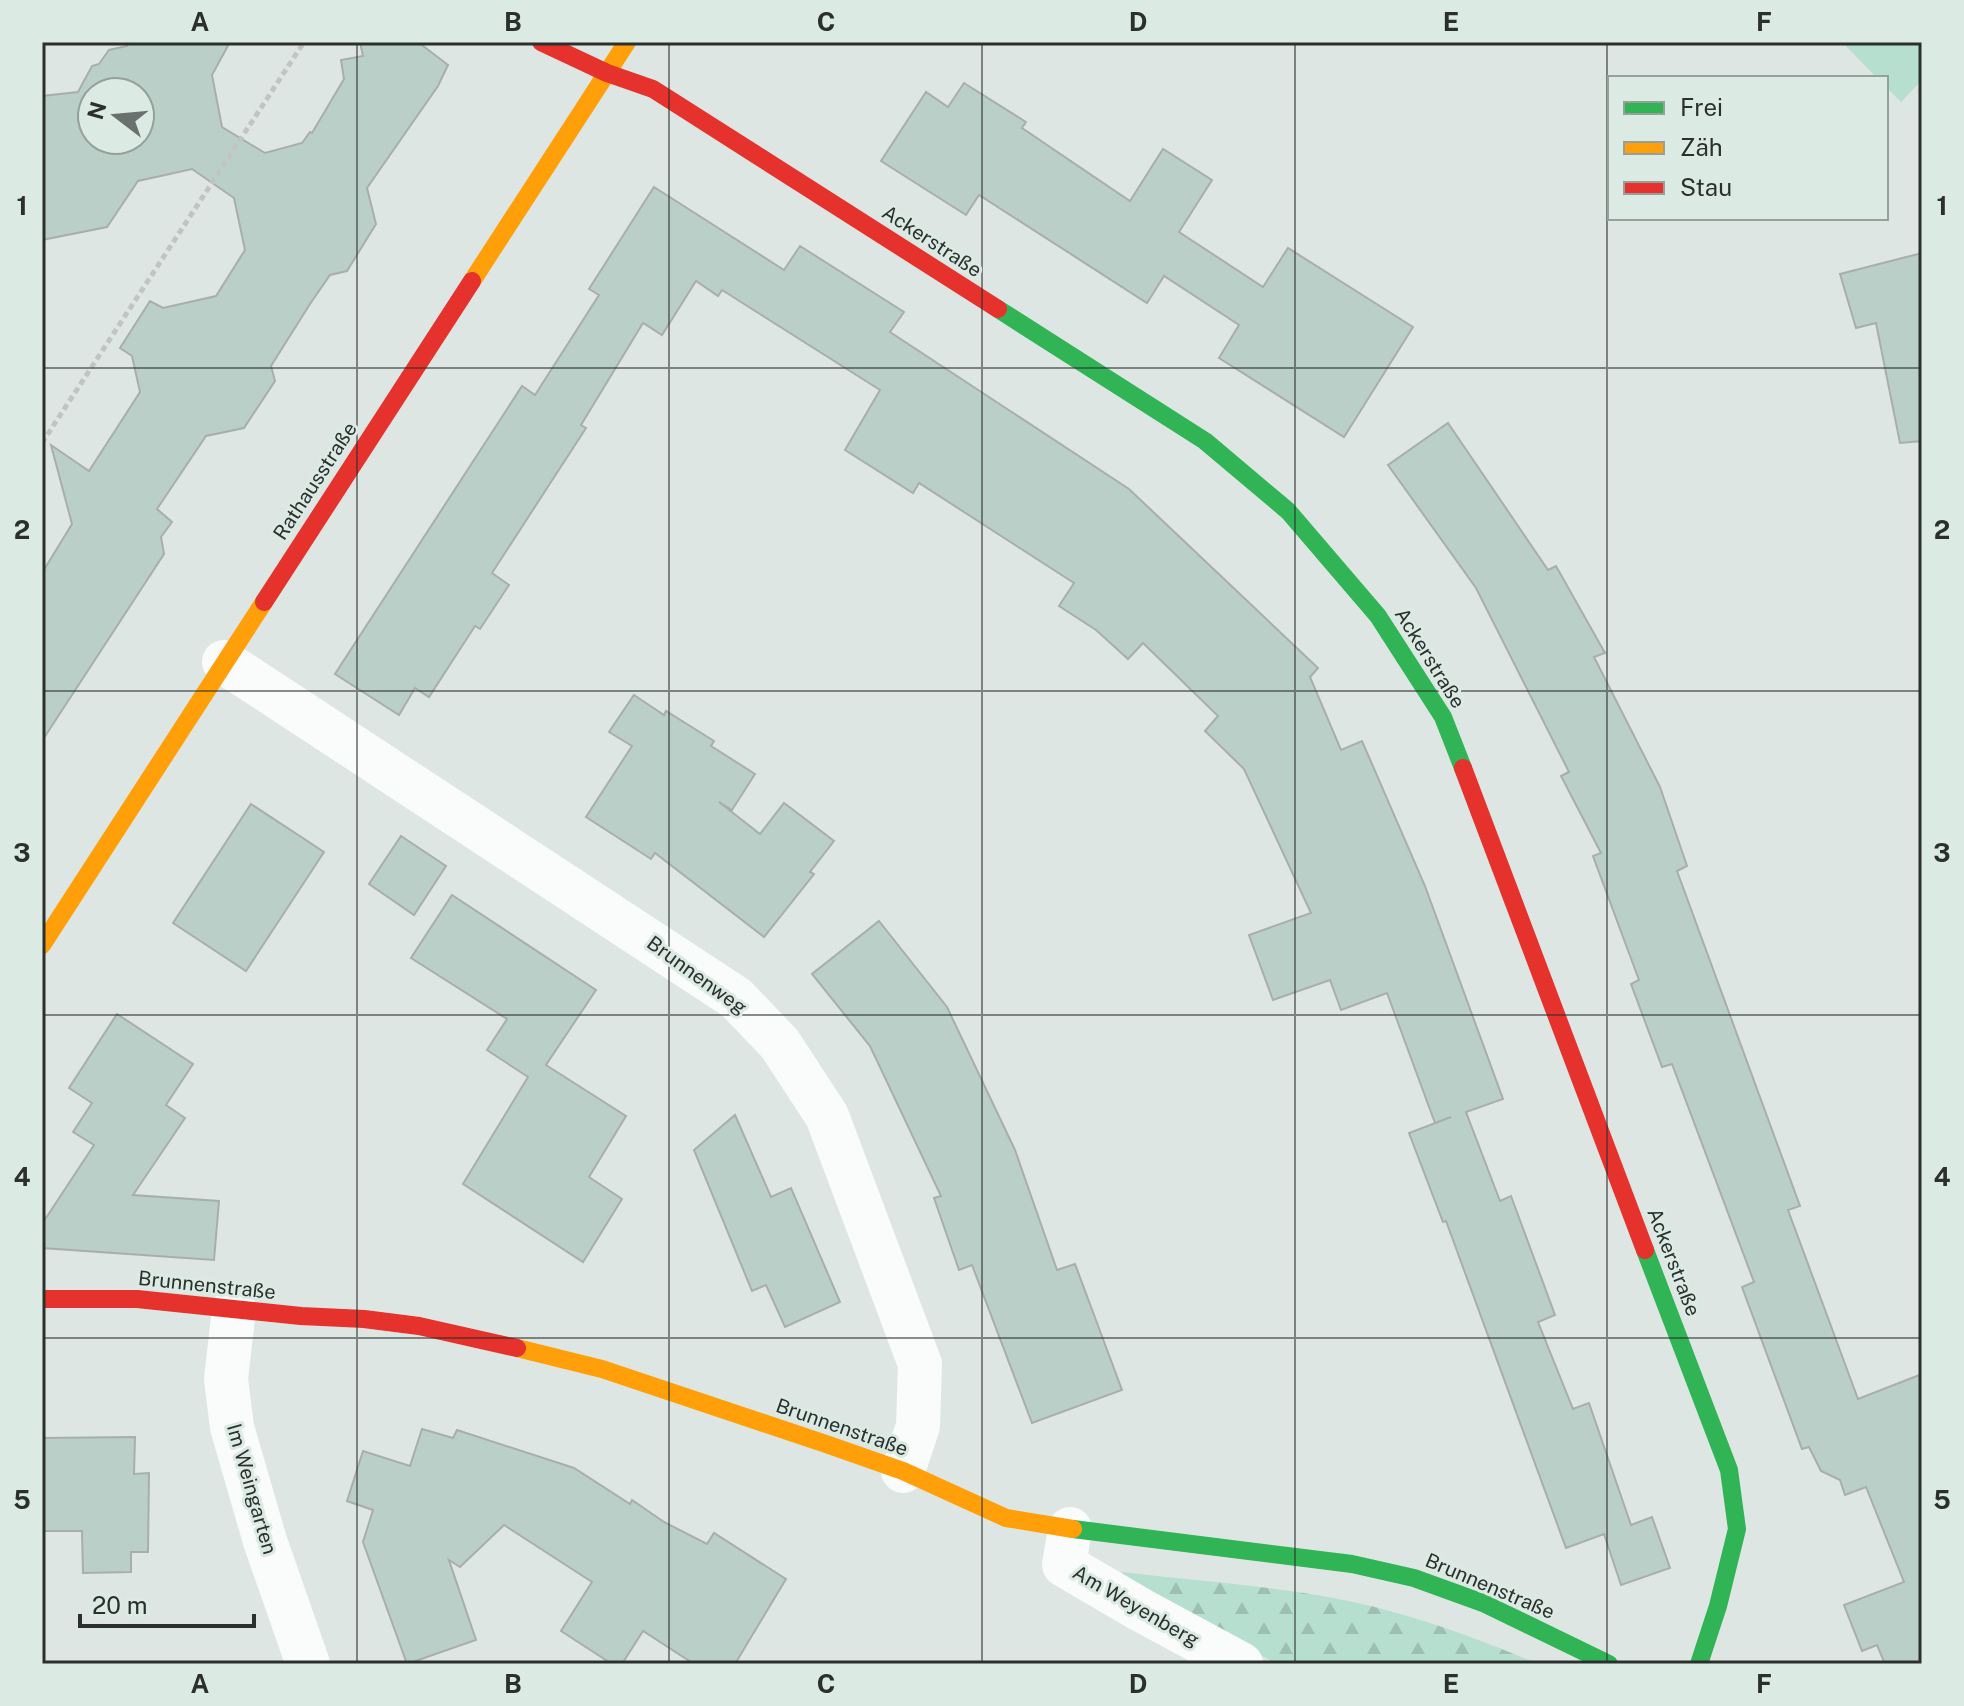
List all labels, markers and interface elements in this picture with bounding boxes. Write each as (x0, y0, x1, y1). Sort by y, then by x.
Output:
text: A (191, 6, 210, 37)
text: B (504, 6, 522, 37)
text: C (817, 6, 835, 37)
text: D (1129, 6, 1147, 37)
text: E (1443, 6, 1459, 37)
text: F (1756, 6, 1772, 37)
north arrow (76, 76, 156, 156)
legend (1608, 76, 1888, 220)
text: Frei (1680, 93, 1723, 121)
text: N (82, 99, 112, 122)
text: Zäh (1680, 133, 1723, 161)
text: Stau (1680, 173, 1732, 201)
text: 1 (16, 190, 28, 221)
text: 1 (1936, 190, 1948, 221)
street label: Ackerstraße (878, 200, 986, 282)
street label: Rathausstraße (268, 418, 362, 544)
text: 2 (14, 514, 30, 545)
text: 2 (1934, 514, 1950, 545)
street label: Ackerstraße (1390, 603, 1470, 713)
text: 3 (13, 837, 31, 868)
text: 3 (1933, 837, 1951, 868)
street label: Brunnenweg (642, 931, 752, 1019)
text: 4 (13, 1161, 31, 1192)
text: 4 (1933, 1161, 1951, 1192)
street label: Ackerstraße (1642, 1205, 1706, 1319)
street label: Brunnenstraße (137, 1266, 277, 1304)
street label: Brunnenstraße (773, 1393, 911, 1461)
street label: Im Weingarten (222, 1421, 282, 1557)
text: 5 (13, 1484, 31, 1515)
text: 5 (1933, 1484, 1951, 1515)
street label: Brunnenstraße (1422, 1548, 1558, 1624)
street label: Am Weyenberg (1069, 1560, 1203, 1652)
scale bar (80, 1578, 254, 1628)
text: 20 m (92, 1591, 148, 1619)
text: A (191, 1668, 210, 1699)
text: B (504, 1668, 522, 1699)
text: C (817, 1668, 835, 1699)
text: D (1129, 1668, 1147, 1699)
text: E (1443, 1668, 1459, 1699)
text: F (1756, 1668, 1772, 1699)

